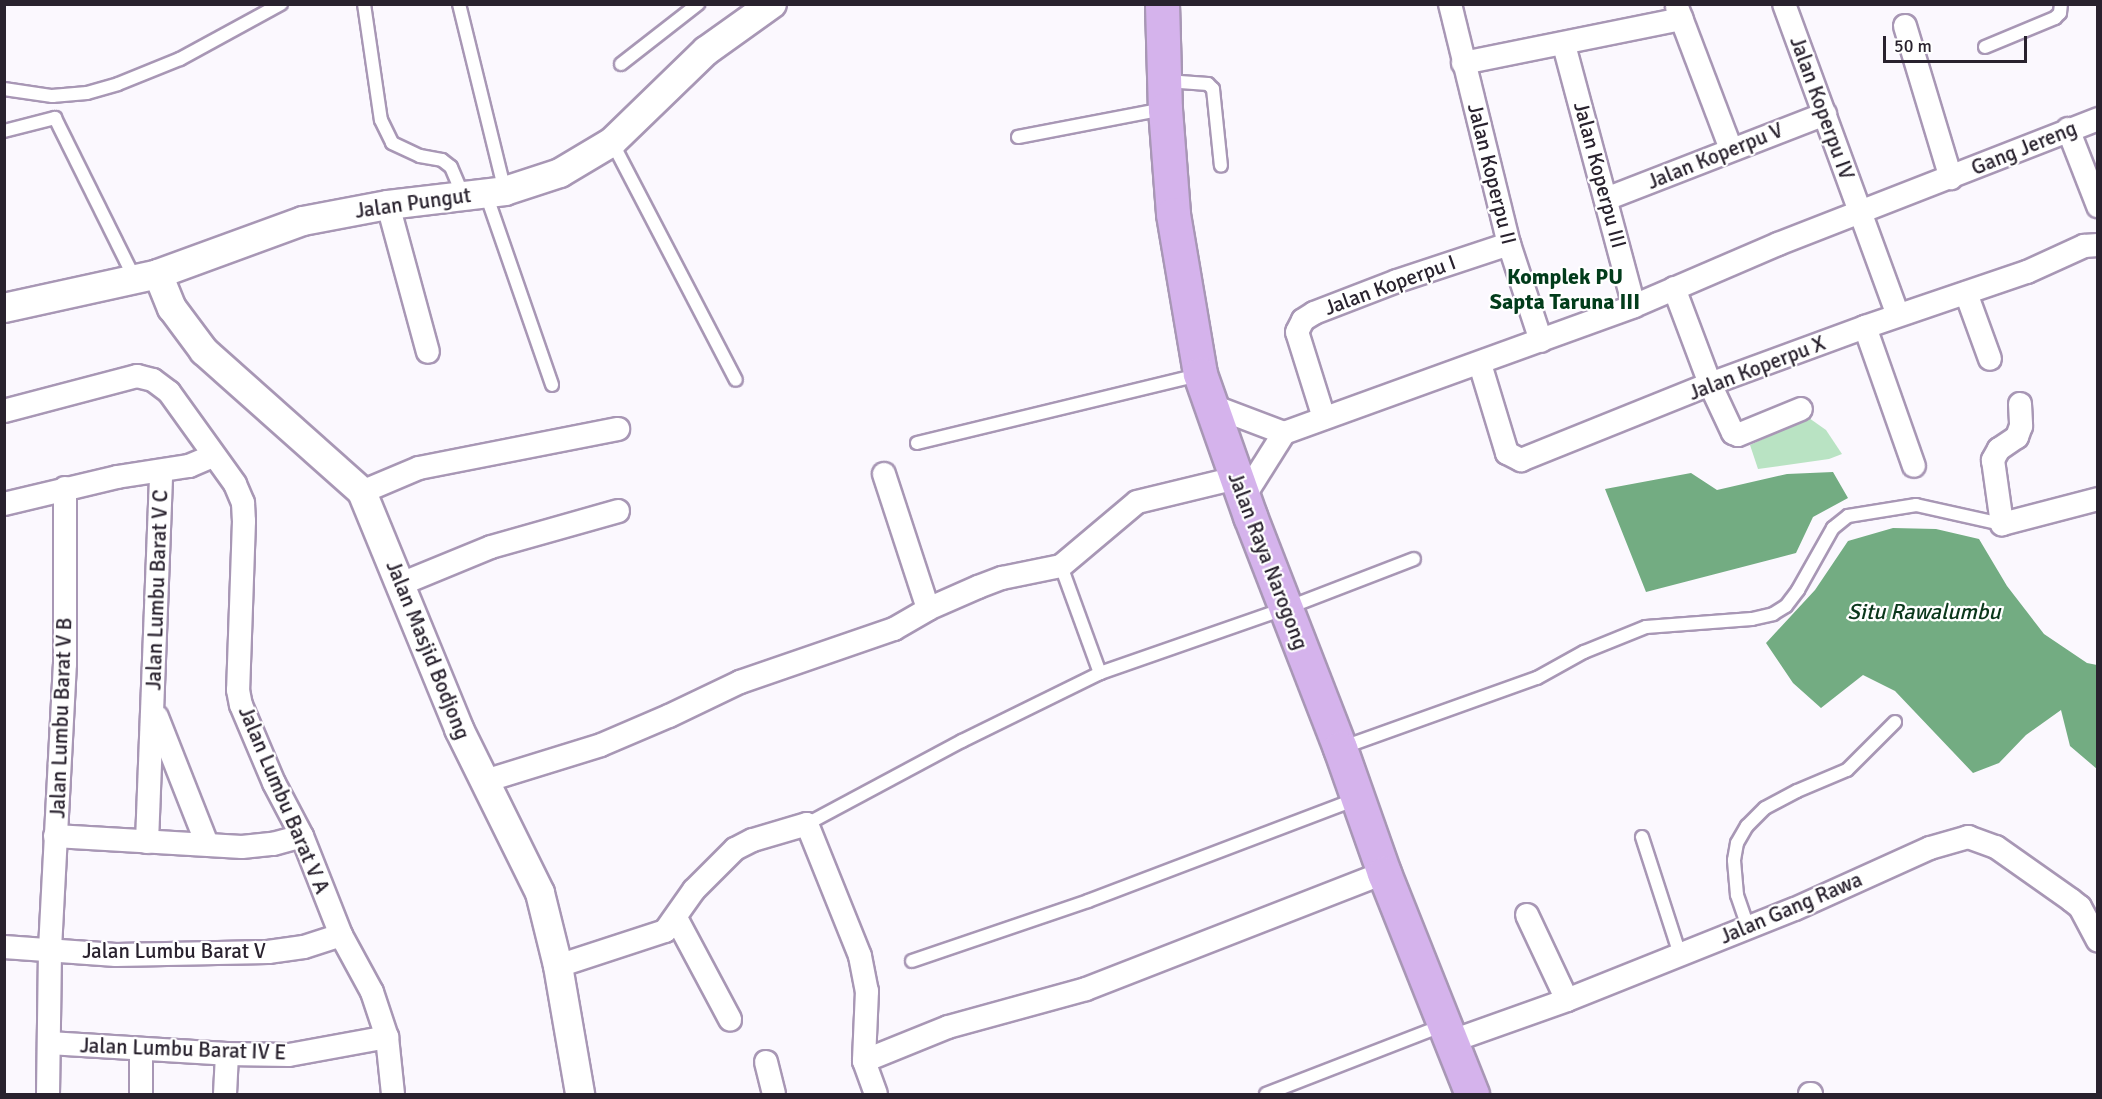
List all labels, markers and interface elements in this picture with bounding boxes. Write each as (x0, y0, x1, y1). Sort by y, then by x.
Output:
scale bar (1886, 24, 2030, 62)
street label: Jalan Koperpu IV (1784, 33, 1860, 183)
text: 50 m (1894, 35, 1932, 57)
street label: Jalan Koperpu III (1568, 99, 1632, 251)
street label: Jalan Koperpu II (1462, 101, 1522, 247)
street label: Gang Jereng (1968, 115, 2080, 181)
street label: Jalan Koperpu V (1643, 117, 1787, 195)
street label: Jalan Pungut (353, 182, 473, 224)
street label: Jalan Koperpu I (1321, 250, 1459, 320)
district label: Komplek PU Sapta Taruna III (1490, 263, 1640, 314)
street label: Jalan Koperpu X (1685, 330, 1829, 406)
street label: Jalan Raya Narogong (1223, 469, 1313, 653)
street label: Jalan Lumbu Barat V C (141, 489, 173, 691)
street label: Jalan Masjid Bodjong (381, 557, 475, 743)
water label: Situ Rawalumbu (1848, 599, 2000, 625)
street label: Jalan Lumbu Barat V B (45, 617, 77, 819)
street label: Jalan Lumbu Barat V A (233, 703, 335, 897)
street label: Jalan Gang Rawa (1716, 867, 1866, 949)
street label: Jalan Lumbu Barat V (82, 938, 266, 964)
street label: Jalan Lumbu Barat IV E (79, 1033, 287, 1065)

